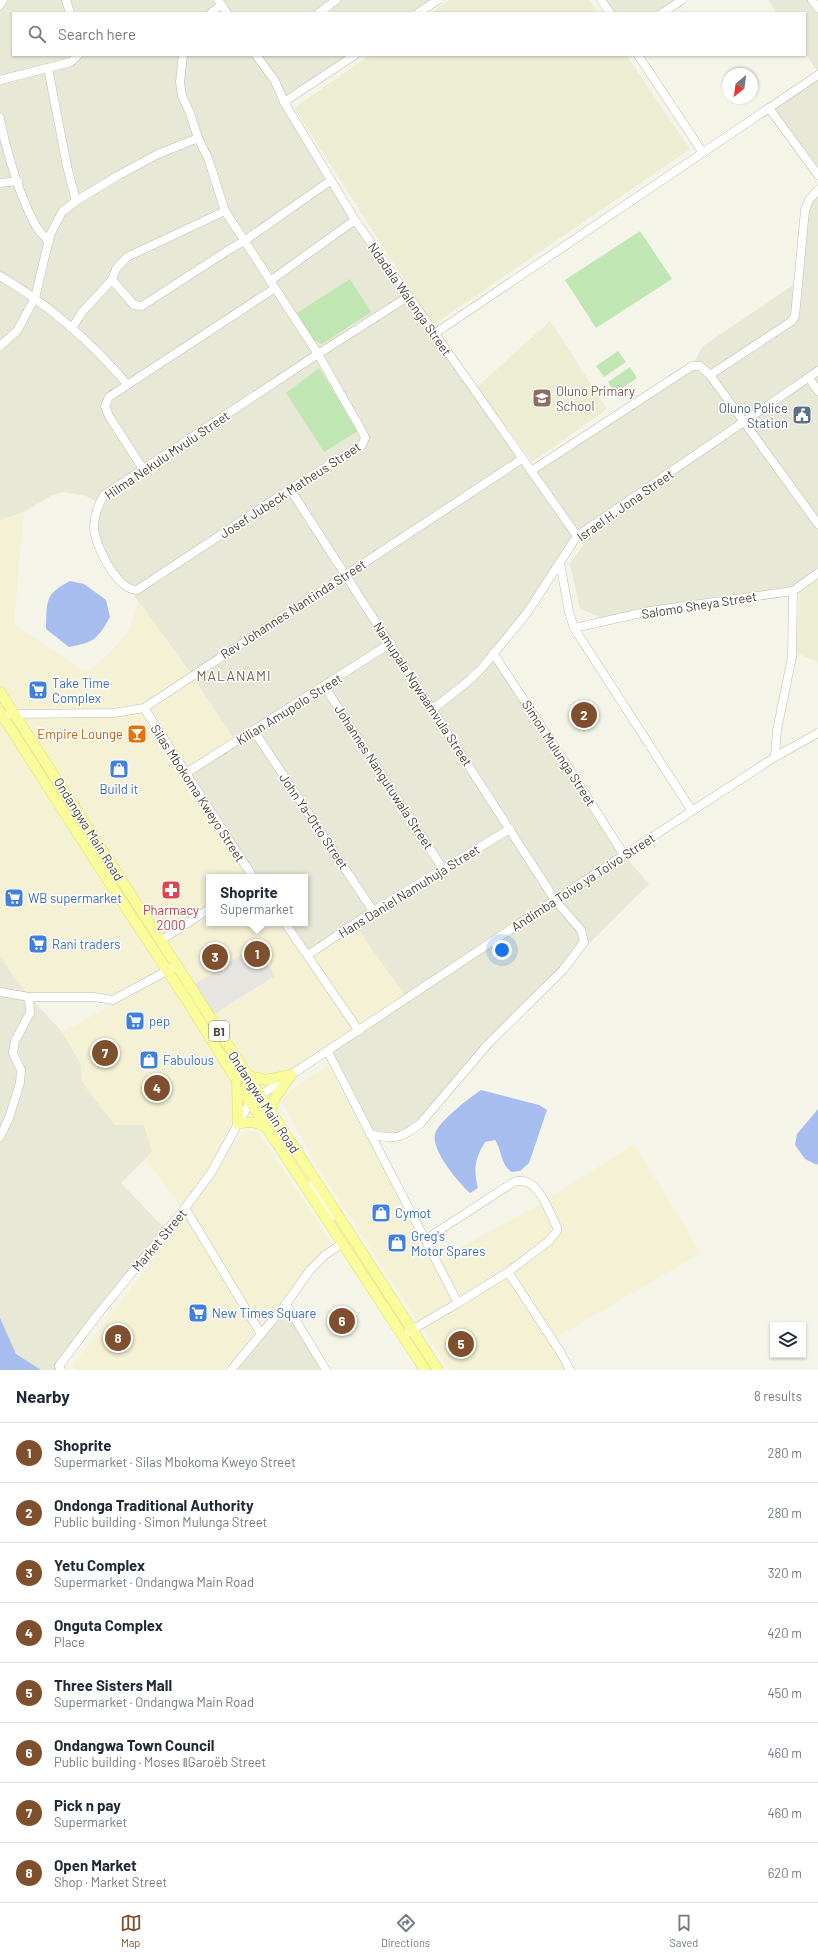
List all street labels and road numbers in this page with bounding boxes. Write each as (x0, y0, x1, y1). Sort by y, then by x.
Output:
street label: Ndadala Walenga Street (365, 239, 455, 359)
street label: Hilma Nekulu Mvulu Street (102, 407, 232, 503)
street label: Josef Jubeck Matheus Street (216, 438, 364, 542)
street label: Israel H. Jona Street (574, 466, 676, 544)
street label: Rev Johannes Nantinda Street (217, 556, 369, 662)
street label: Salomo Sheya Street (640, 588, 758, 622)
street label: Namupala Ngwaamvula Street (370, 619, 476, 769)
street label: Kilian Amupolo Street (233, 670, 345, 748)
street label: Simon Mulunga Street (519, 697, 599, 809)
street label: Johannes Nangutuwala Street (331, 702, 437, 852)
street label: Silas Mbokoma Kweyo Street (148, 721, 248, 865)
street label: John Ya-Otto Street (276, 770, 352, 872)
street label: Ondangwa Main Road (51, 774, 127, 884)
street label: Andimba Toivo ya Toivo Street (508, 830, 658, 934)
street label: Hans Daniel Namuhuja Street (335, 841, 483, 941)
road number: B1 (209, 1021, 229, 1041)
street label: Ondangwa Main Road (225, 1048, 303, 1156)
street label: Market Street (128, 1206, 190, 1274)

